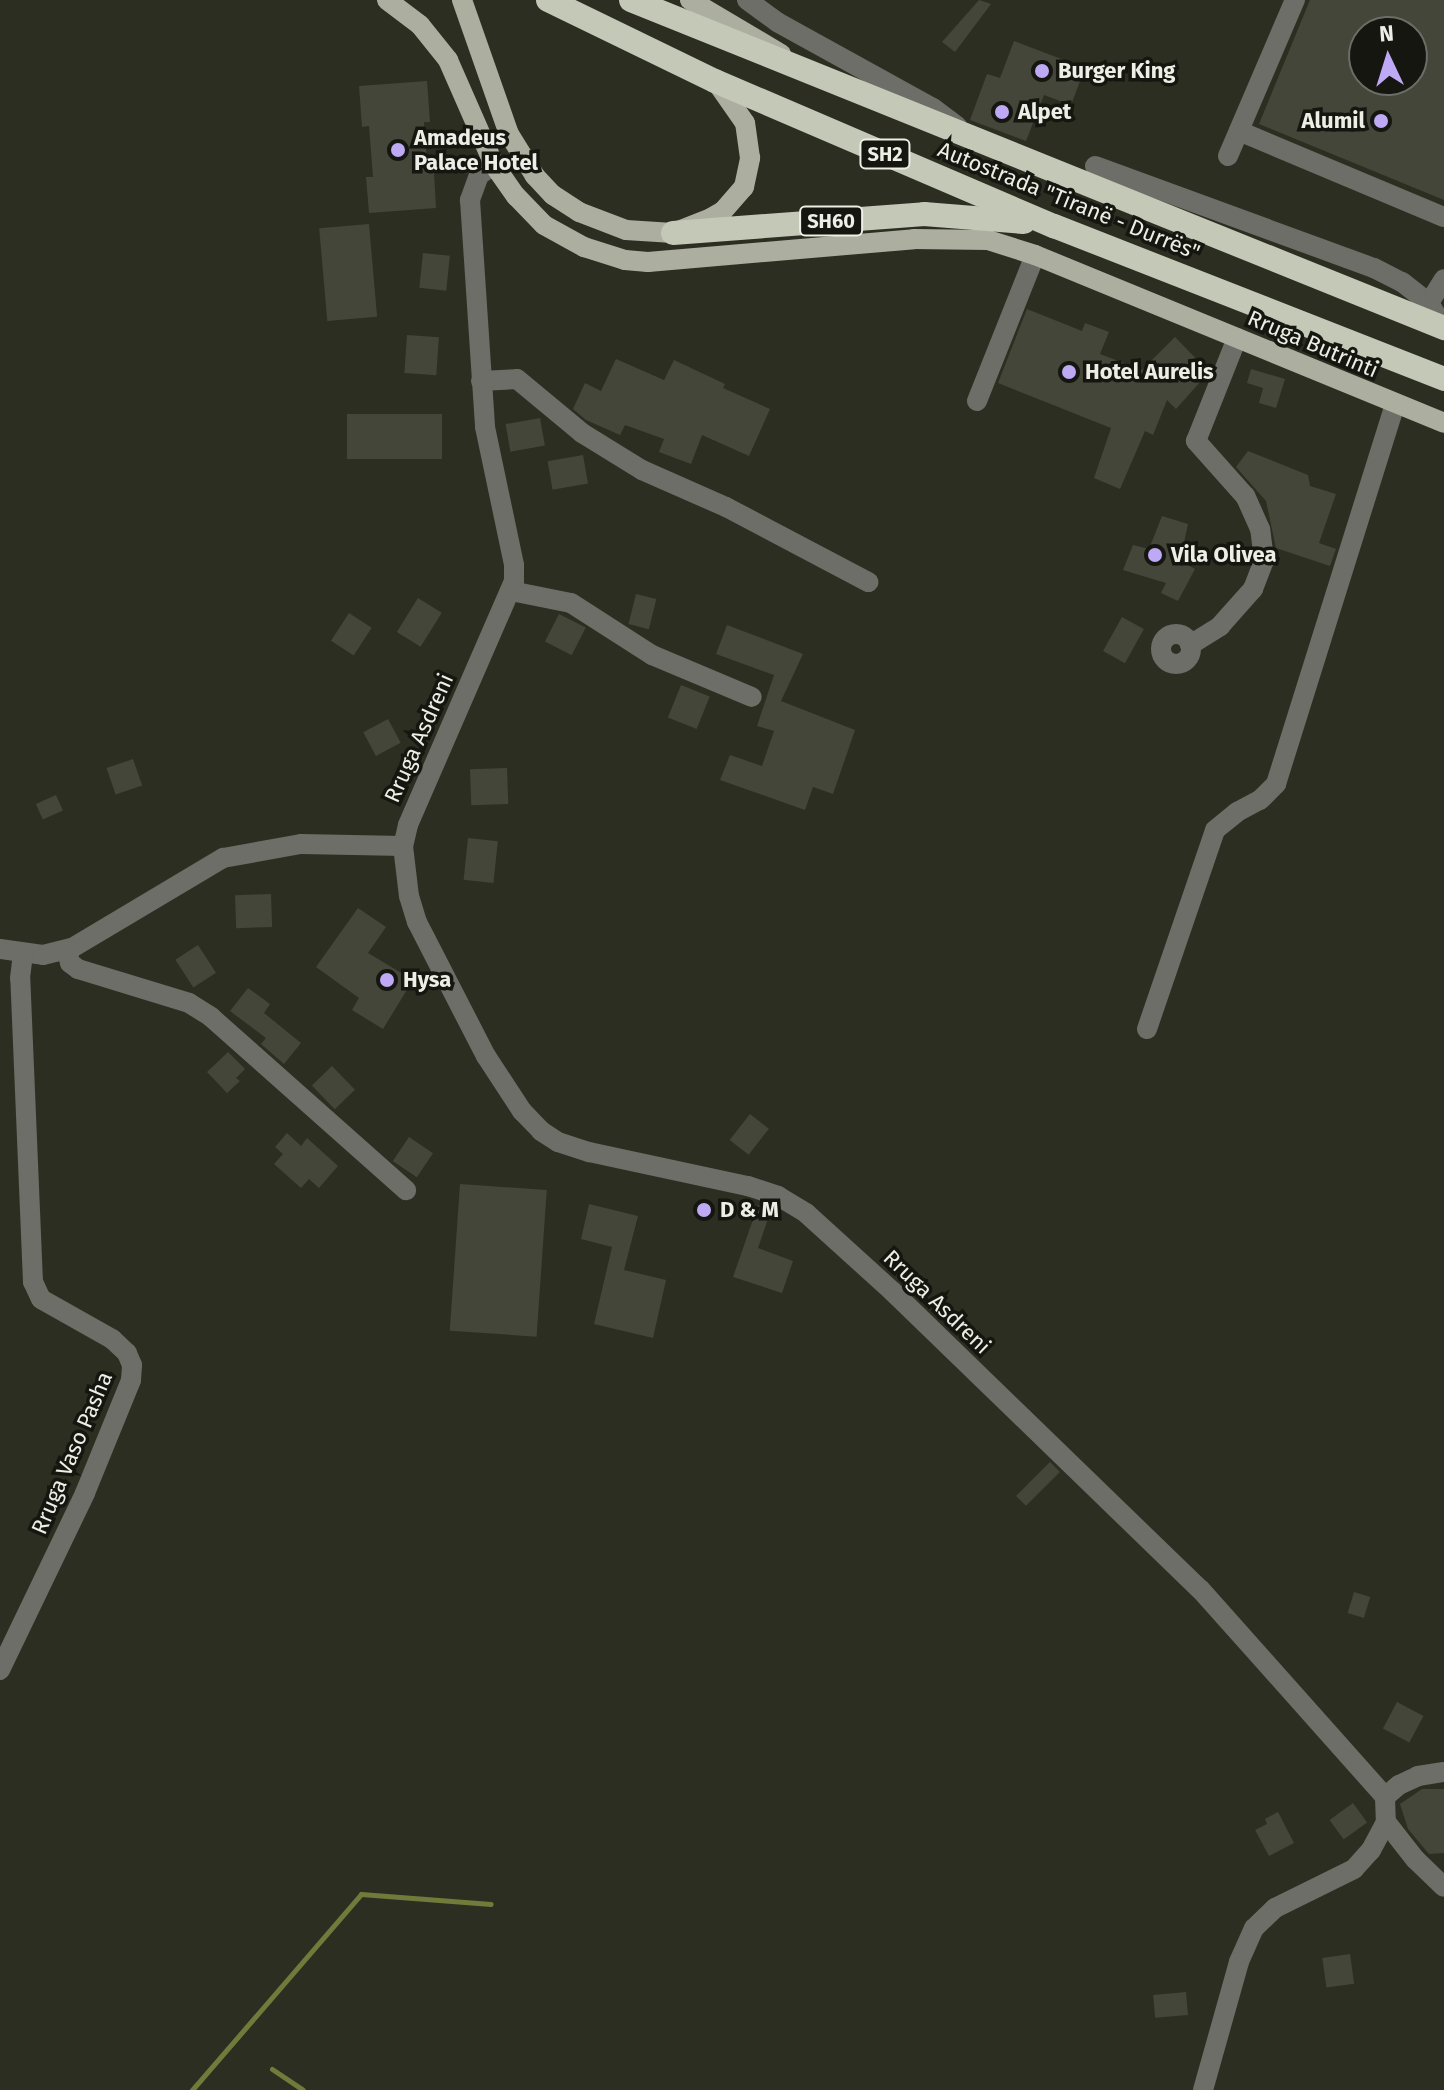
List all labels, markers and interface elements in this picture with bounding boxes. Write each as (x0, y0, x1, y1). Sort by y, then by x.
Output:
north arrow (1348, 16, 1428, 96)
text: N (1378, 20, 1395, 48)
place label: Burger King (1058, 58, 1175, 84)
marker: Burger King (1033, 62, 1051, 80)
place label: Alpet (1018, 99, 1071, 125)
marker: Alpet (993, 103, 1011, 121)
place label: Alumil (1302, 108, 1365, 134)
marker: Alumil (1372, 112, 1390, 130)
place label: Amadeus Palace Hotel (414, 124, 538, 176)
street label: Autostrada "Tiranë - Durrës" (934, 136, 1204, 266)
road number: SH2 (859, 138, 911, 170)
marker: Amadeus Palace Hotel (389, 141, 407, 159)
road number: SH60 (799, 205, 863, 237)
street label: Rruga Butrinti (1244, 305, 1382, 383)
place label: Hotel Aurelis (1085, 359, 1214, 385)
marker: Hotel Aurelis (1060, 363, 1078, 381)
place label: Vila Olivea (1171, 542, 1276, 568)
marker: Vila Olivea (1146, 546, 1164, 564)
street label: Rruga Asdreni (379, 669, 459, 807)
place label: Hysa (403, 967, 451, 993)
marker: Hysa (378, 971, 396, 989)
place label: D & M (720, 1197, 779, 1223)
marker: D & M (695, 1201, 713, 1219)
street label: Rruga Asdreni (878, 1244, 996, 1360)
street label: Rruga Vaso Pasha (26, 1368, 118, 1538)

